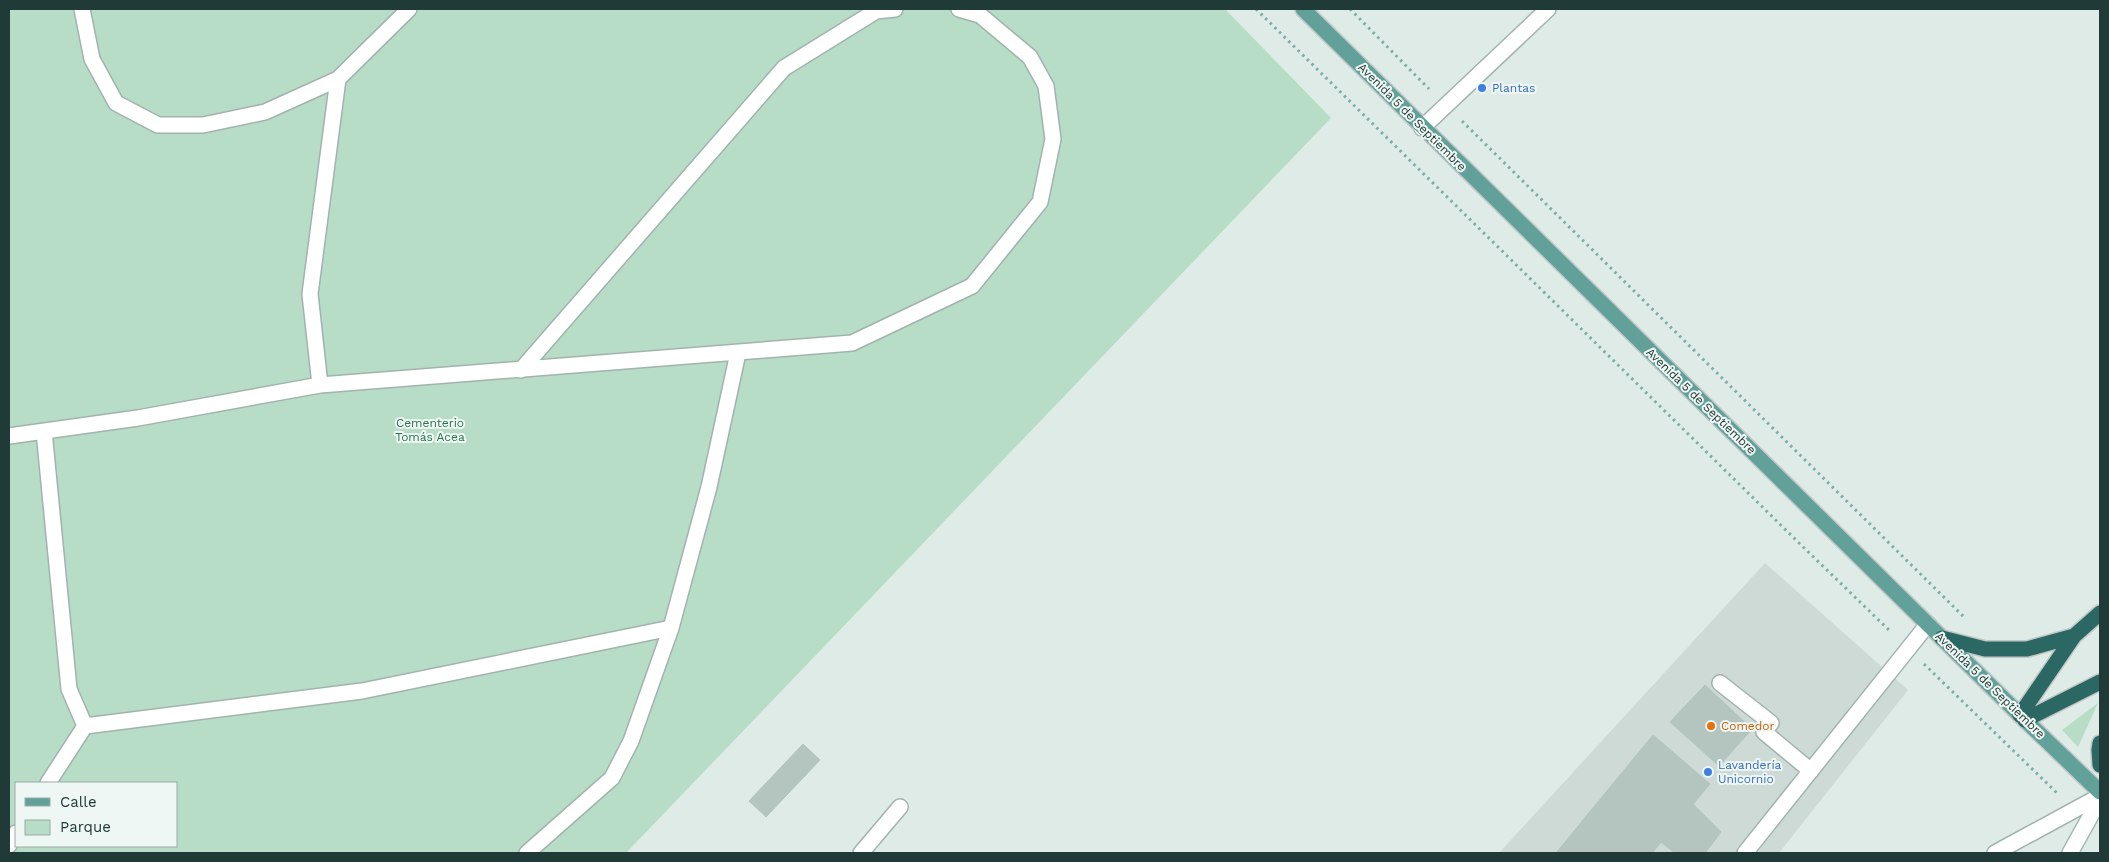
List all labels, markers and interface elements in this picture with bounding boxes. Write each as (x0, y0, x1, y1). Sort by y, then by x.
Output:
street label: Avenida 5 de Septiembre (1355, 60, 1469, 174)
place label: Plantas (1492, 81, 1535, 95)
marker: Plantas (1476, 82, 1488, 94)
street label: Avenida 5 de Septiembre (1643, 345, 1759, 457)
park label: Cementerio Tomás Acea (395, 416, 465, 444)
street label: Avenida 5 de Septiembre (1932, 629, 2048, 741)
place label: Comedor (1721, 719, 1775, 733)
marker: Comedor (1705, 720, 1717, 732)
place label: Lavandería Unicornio (1718, 758, 1782, 786)
marker: Lavandería Unicornio (1702, 766, 1714, 778)
legend (15, 782, 178, 847)
text: Calle (60, 793, 97, 811)
text: Parque (60, 818, 111, 836)

